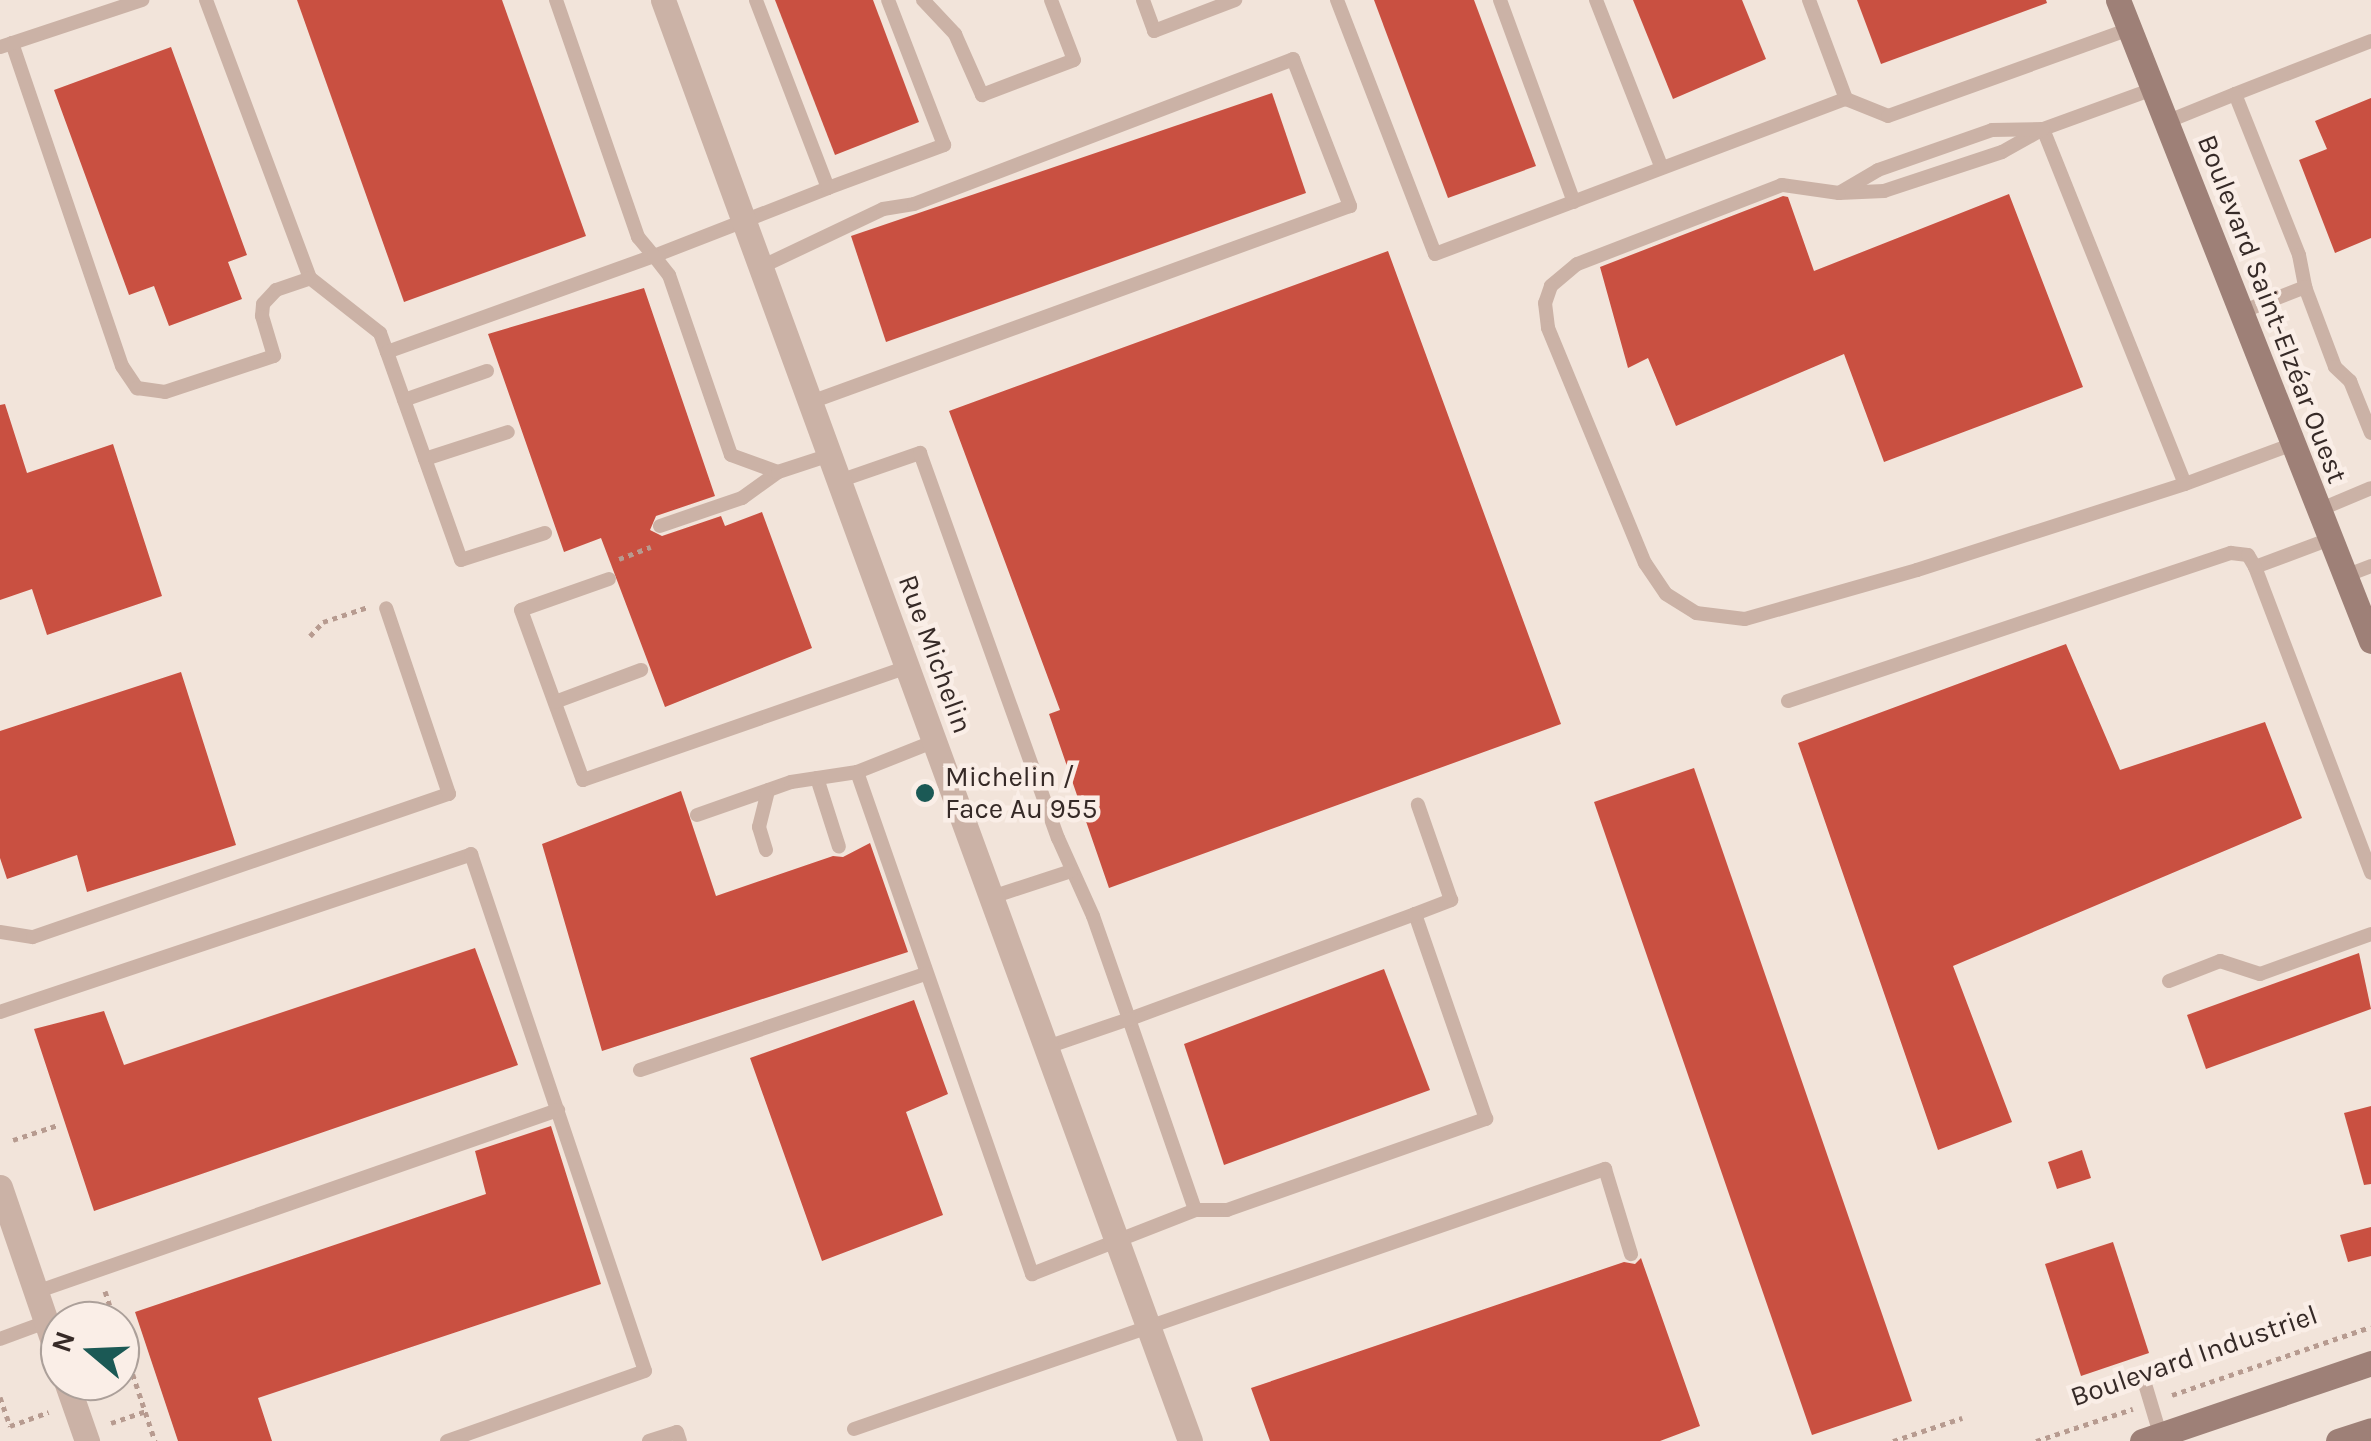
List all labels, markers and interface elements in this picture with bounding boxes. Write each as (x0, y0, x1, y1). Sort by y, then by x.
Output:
street label: Boulevard Saint-Elzéar Ouest (2190, 130, 2354, 488)
street label: Rue Michelin (891, 570, 979, 738)
place label: Michelin / Face Au 955 (945, 760, 1097, 826)
marker: Michelin / Face Au 955 (914, 782, 936, 804)
street label: Boulevard Industriel (2066, 1298, 2322, 1414)
north arrow (40, 1301, 140, 1401)
text: N (44, 1327, 82, 1357)

